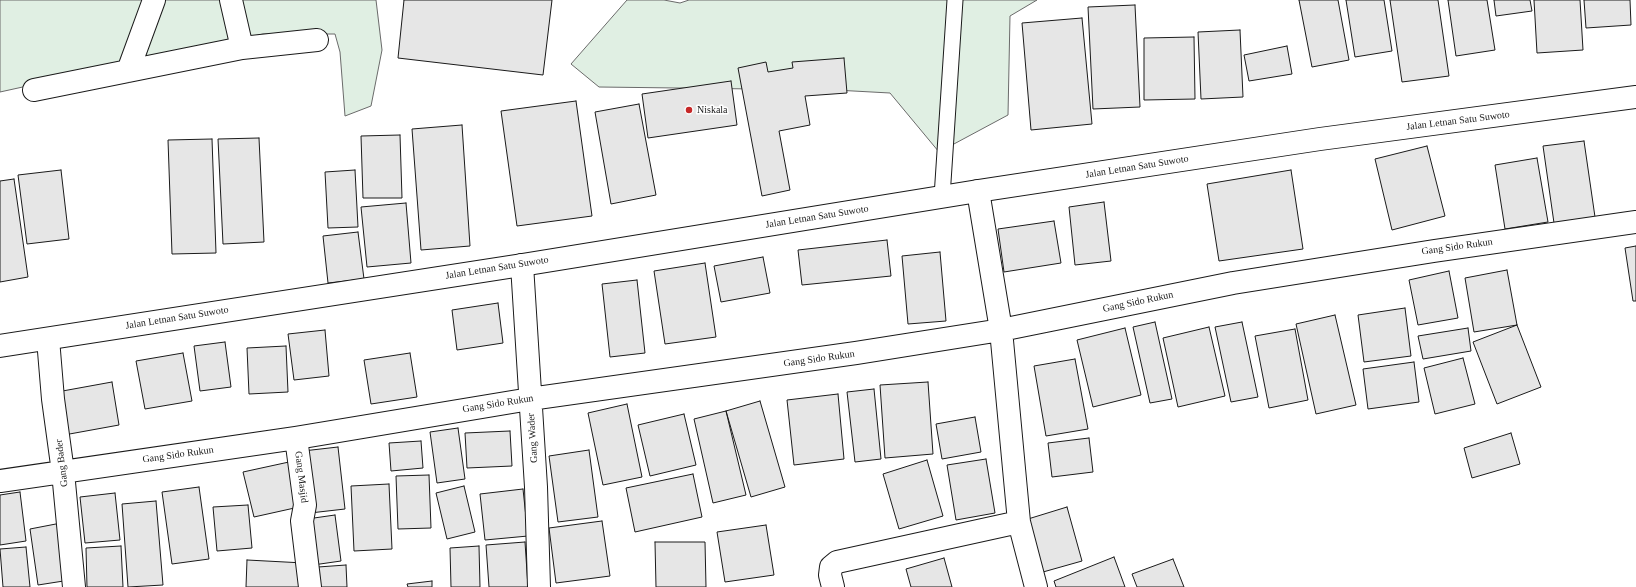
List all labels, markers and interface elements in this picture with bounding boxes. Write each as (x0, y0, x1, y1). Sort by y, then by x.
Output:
place label: Niskala (697, 104, 728, 116)
marker: Niskala (684, 105, 694, 115)
street label: Jalan Letnan Satu Suwoto (1406, 109, 1510, 133)
street label: Jalan Letnan Satu Suwoto (1085, 153, 1189, 181)
street label: Jalan Letnan Satu Suwoto (765, 203, 869, 231)
street label: Gang Sido Rukun (1421, 236, 1493, 258)
street label: Jalan Letnan Satu Suwoto (445, 254, 549, 282)
street label: Gang Sido Rukun (1102, 289, 1174, 315)
street label: Jalan Letnan Satu Suwoto (125, 304, 229, 332)
street label: Gang Sido Rukun (783, 348, 855, 370)
street label: Gang Sido Rukun (462, 392, 534, 416)
street label: Gang Wader (525, 413, 541, 463)
street label: Gang Bader (53, 438, 71, 488)
street label: Gang Sido Rukun (142, 444, 214, 466)
street label: Gang Masjid (292, 450, 310, 504)

